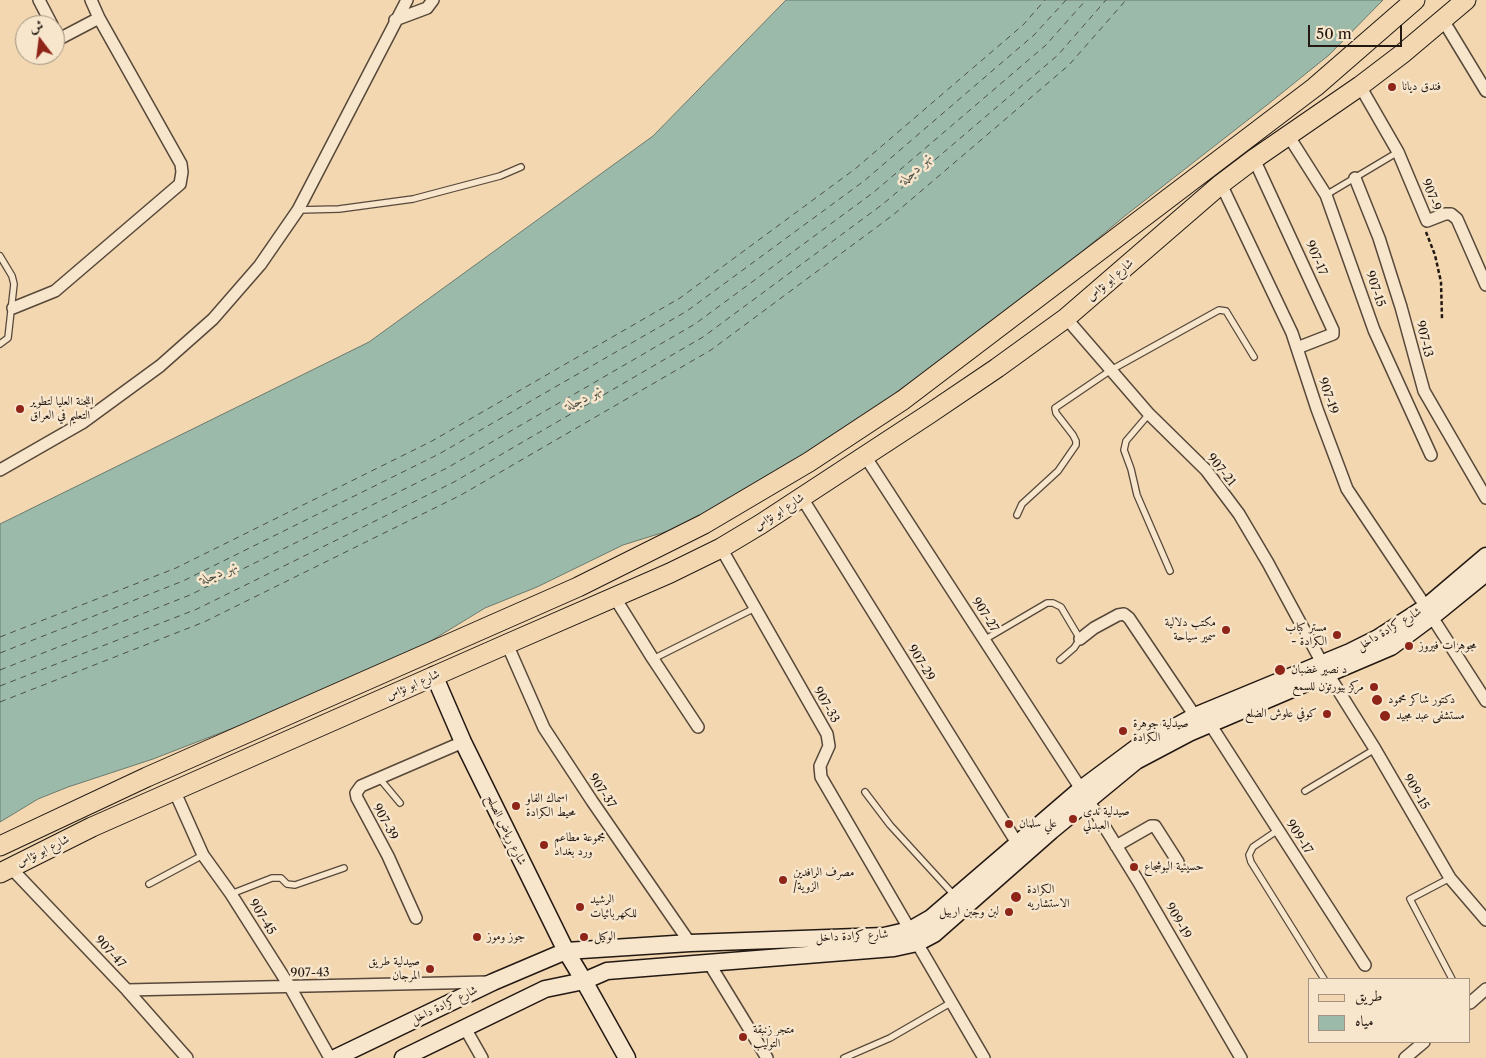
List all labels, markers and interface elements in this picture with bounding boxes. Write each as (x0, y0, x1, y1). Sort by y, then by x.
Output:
north arrow (15, 15, 65, 65)
scale bar (1311, 15, 1405, 47)
text: ش (27, 16, 45, 37)
text: 50 m (1316, 24, 1352, 43)
place label: فندق ديانا (1402, 80, 1441, 94)
marker: فندق ديانا (1386, 81, 1398, 93)
water label: نهر دجلة (896, 149, 936, 189)
street label: 907-9 (1418, 177, 1444, 213)
street label: 907-17 (1302, 238, 1330, 278)
street label: شارع ابو نؤاس (1084, 256, 1136, 304)
street label: 907-15 (1362, 269, 1388, 309)
street label: 907-13 (1413, 319, 1435, 359)
street label: 907-19 (1315, 376, 1341, 416)
water label: نهر دجلة (563, 381, 605, 415)
place label: اللجنة العليا لتطوير التعليم في العراق (30, 395, 94, 423)
marker: اللجنة العليا لتطوير التعليم في العراق (14, 403, 26, 415)
street label: 907-21 (1204, 451, 1238, 489)
street label: شارع ابو نؤاس (751, 490, 807, 534)
water label: نهر دجلة (198, 558, 240, 588)
street label: 907-27 (968, 595, 1002, 635)
street label: شارع كرادة داخل (1354, 604, 1424, 654)
place label: مكتب دلالية سمير سياحة (1165, 616, 1216, 644)
place label: مستر كباب - الكرادة (1285, 621, 1327, 649)
marker: مكتب دلالية سمير سياحة (1220, 624, 1232, 636)
marker: مستر كباب - الكرادة (1331, 629, 1343, 641)
place label: مجوهرات فيروز (1419, 639, 1477, 653)
marker: مجوهرات فيروز (1403, 640, 1415, 652)
street label: 907-29 (904, 642, 938, 684)
marker: د نصير غضبان (1273, 663, 1287, 677)
place label: د نصير غضبان (1291, 663, 1347, 677)
street label: شارع ابو نؤاس (384, 667, 442, 703)
place label: مركز بيورتون للسمع (1292, 680, 1364, 694)
marker: مركز بيورتون للسمع (1368, 681, 1380, 693)
street label: 907-33 (810, 685, 842, 725)
marker: دكتور شاكر محمود (1370, 693, 1384, 707)
place label: دكتور شاكر محمود (1388, 693, 1455, 707)
place label: كوفي علوش الضلع (1245, 707, 1317, 721)
marker: كوفي علوش الضلع (1321, 708, 1333, 720)
marker: مستشفى عبد مجيد (1378, 709, 1392, 723)
place label: مستشفى عبد مجيد (1396, 709, 1465, 723)
place label: صيدلية جوهرة الكرادة (1133, 717, 1189, 745)
marker: صيدلية جوهرة الكرادة (1117, 725, 1129, 737)
street label: 907-37 (585, 771, 619, 811)
street label: 909-15 (1400, 772, 1432, 812)
street label: شارع رياض الصلح (483, 792, 529, 868)
place label: اسماك الفاو محيط الكرادة (526, 792, 576, 820)
marker: اسماك الفاو محيط الكرادة (510, 800, 522, 812)
street label: 907-39 (369, 801, 401, 843)
place label: صيدلية ندى العبدلي (1083, 805, 1130, 833)
marker: صيدلية ندى العبدلي (1067, 813, 1079, 825)
place label: علي سلمان (1019, 817, 1057, 831)
street label: 909-17 (1283, 817, 1315, 857)
marker: علي سلمان (1003, 818, 1015, 830)
place label: مجموعة مطاعم ورد بغداد (554, 831, 605, 859)
street label: شارع ابو نؤاس (14, 832, 72, 870)
marker: مجموعة مطاعم ورد بغداد (538, 839, 550, 851)
place label: حسينية البوشجاع (1144, 860, 1204, 874)
marker: حسينية البوشجاع (1128, 861, 1140, 873)
place label: مصرف الرافدين /الزوية (793, 866, 854, 894)
marker: مصرف الرافدين /الزوية (777, 874, 789, 886)
place label: الكرادة الاستشاريه (1027, 883, 1070, 911)
marker: الكرادة الاستشاريه (1009, 890, 1023, 904)
place label: الرشيد للكهربائيات (590, 893, 637, 921)
street label: 907-45 (246, 897, 278, 937)
street label: 909-19 (1162, 900, 1194, 942)
marker: الرشيد للكهربائيات (574, 901, 586, 913)
place label: لبن وجبن اربيل (939, 905, 999, 919)
marker: لبن وجبن اربيل (1003, 906, 1015, 918)
street label: شارع كرادة داخل (815, 927, 889, 945)
place label: جوز وموز (487, 930, 525, 944)
place label: الوكيل (594, 930, 616, 944)
marker: جوز وموز (471, 931, 483, 943)
marker: الوكيل (578, 931, 590, 943)
street label: 907-47 (92, 933, 128, 971)
place label: صيدلية طريق المرجان (368, 955, 420, 983)
marker: صيدلية طريق المرجان (424, 963, 436, 975)
street label: 907-43 (290, 965, 330, 981)
legend (1308, 978, 1471, 1043)
street label: شارع كرادة داخل (408, 983, 480, 1027)
text: طريق (1355, 986, 1382, 1005)
text: مياه (1355, 1011, 1373, 1030)
place label: متجر زنبقة التوليب (753, 1023, 794, 1051)
marker: متجر زنبقة التوليب (737, 1031, 749, 1043)

